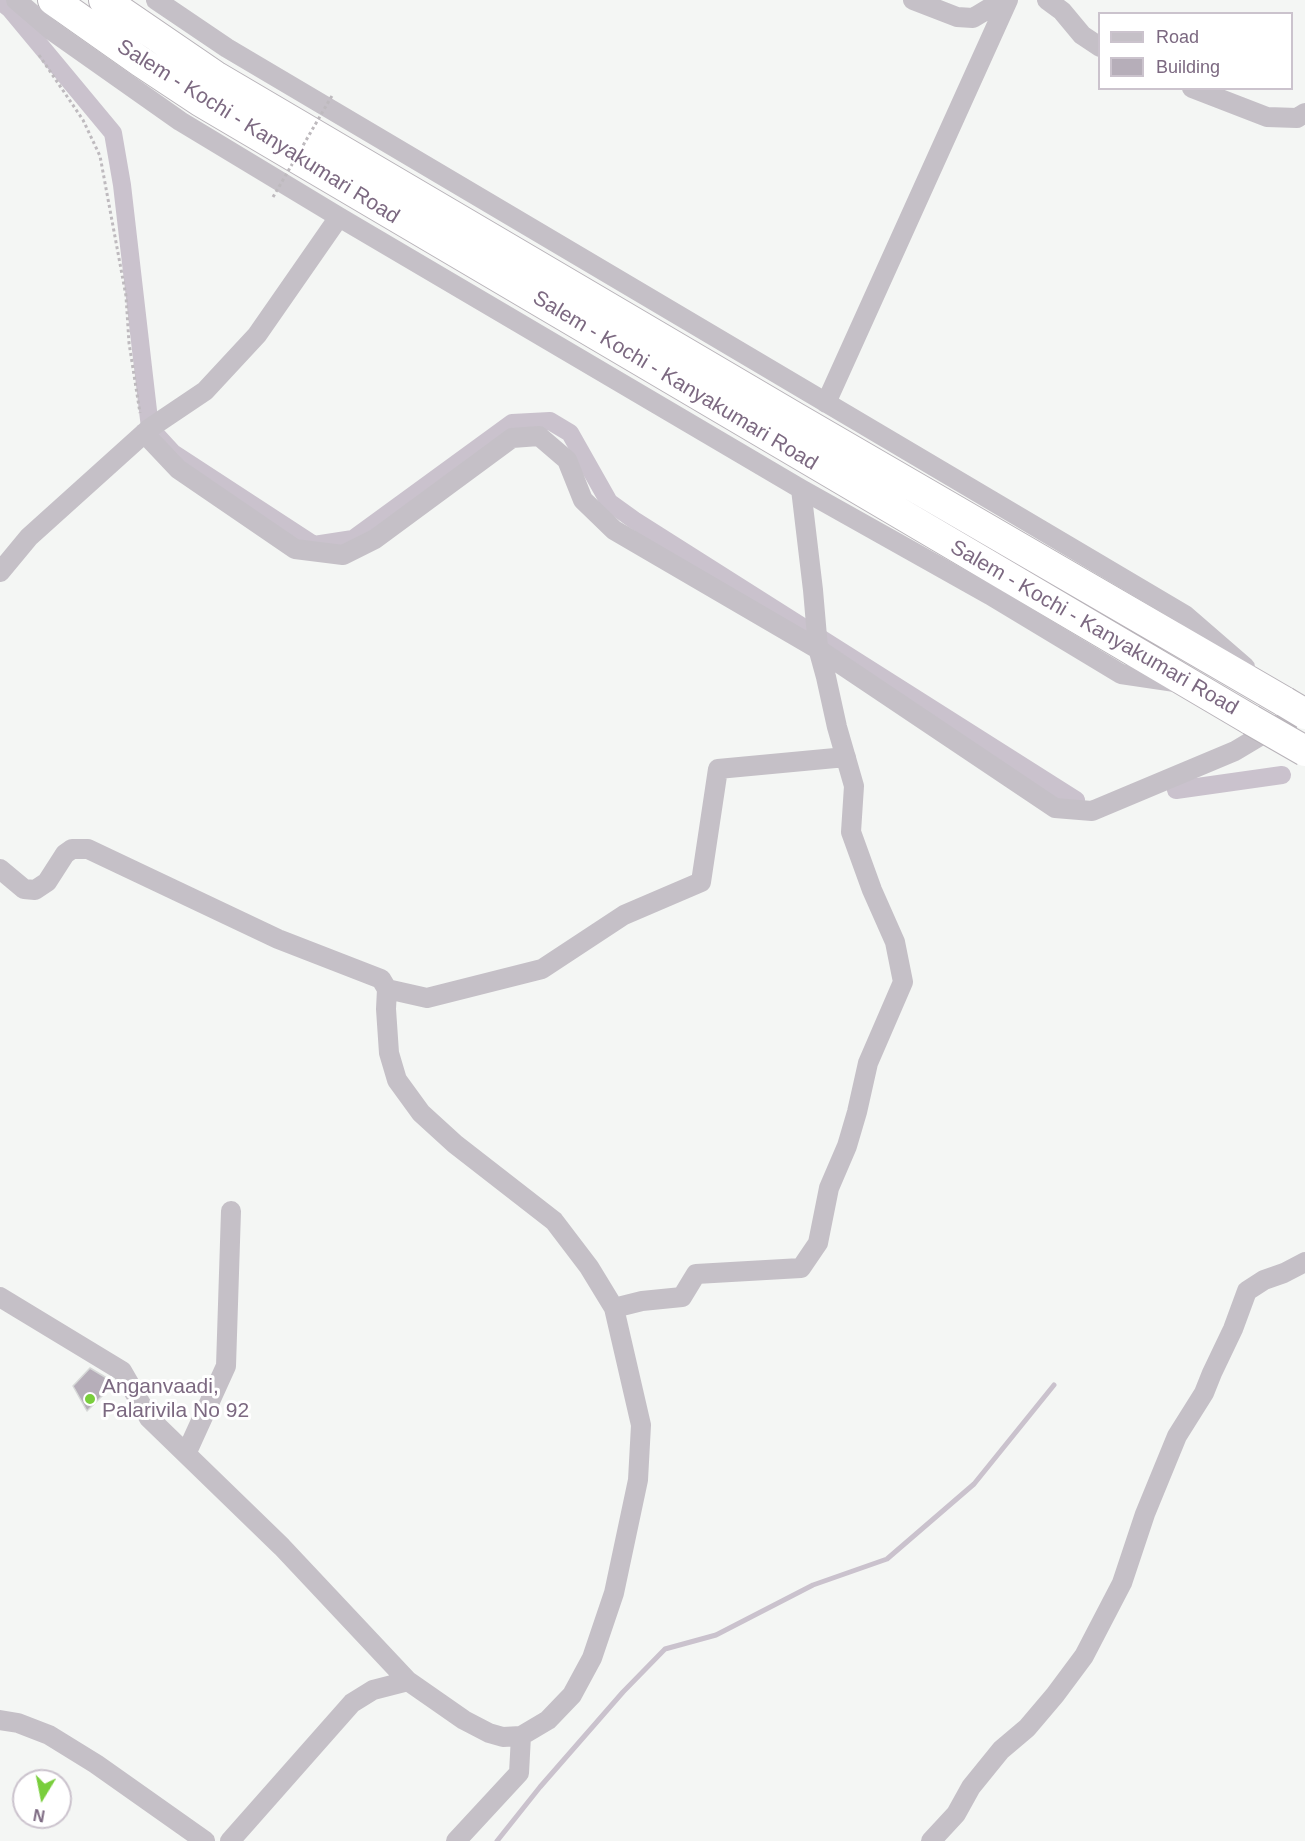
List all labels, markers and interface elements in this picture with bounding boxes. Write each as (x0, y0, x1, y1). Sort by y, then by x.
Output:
legend (1098, 12, 1293, 90)
text: Road (1156, 27, 1199, 47)
street label: Salem - Kochi - Kanyakumari Road (112, 34, 404, 230)
text: Building (1156, 57, 1220, 77)
street label: Salem - Kochi - Kanyakumari Road (528, 286, 822, 476)
street label: Salem - Kochi - Kanyakumari Road (946, 535, 1242, 721)
place label: Anganvaadi, Palarivila No 92 (102, 1374, 249, 1424)
marker: Anganvaadi, Palarivila No 92 (83, 1392, 97, 1406)
north arrow (12, 1769, 72, 1829)
text: N (32, 1806, 46, 1825)

